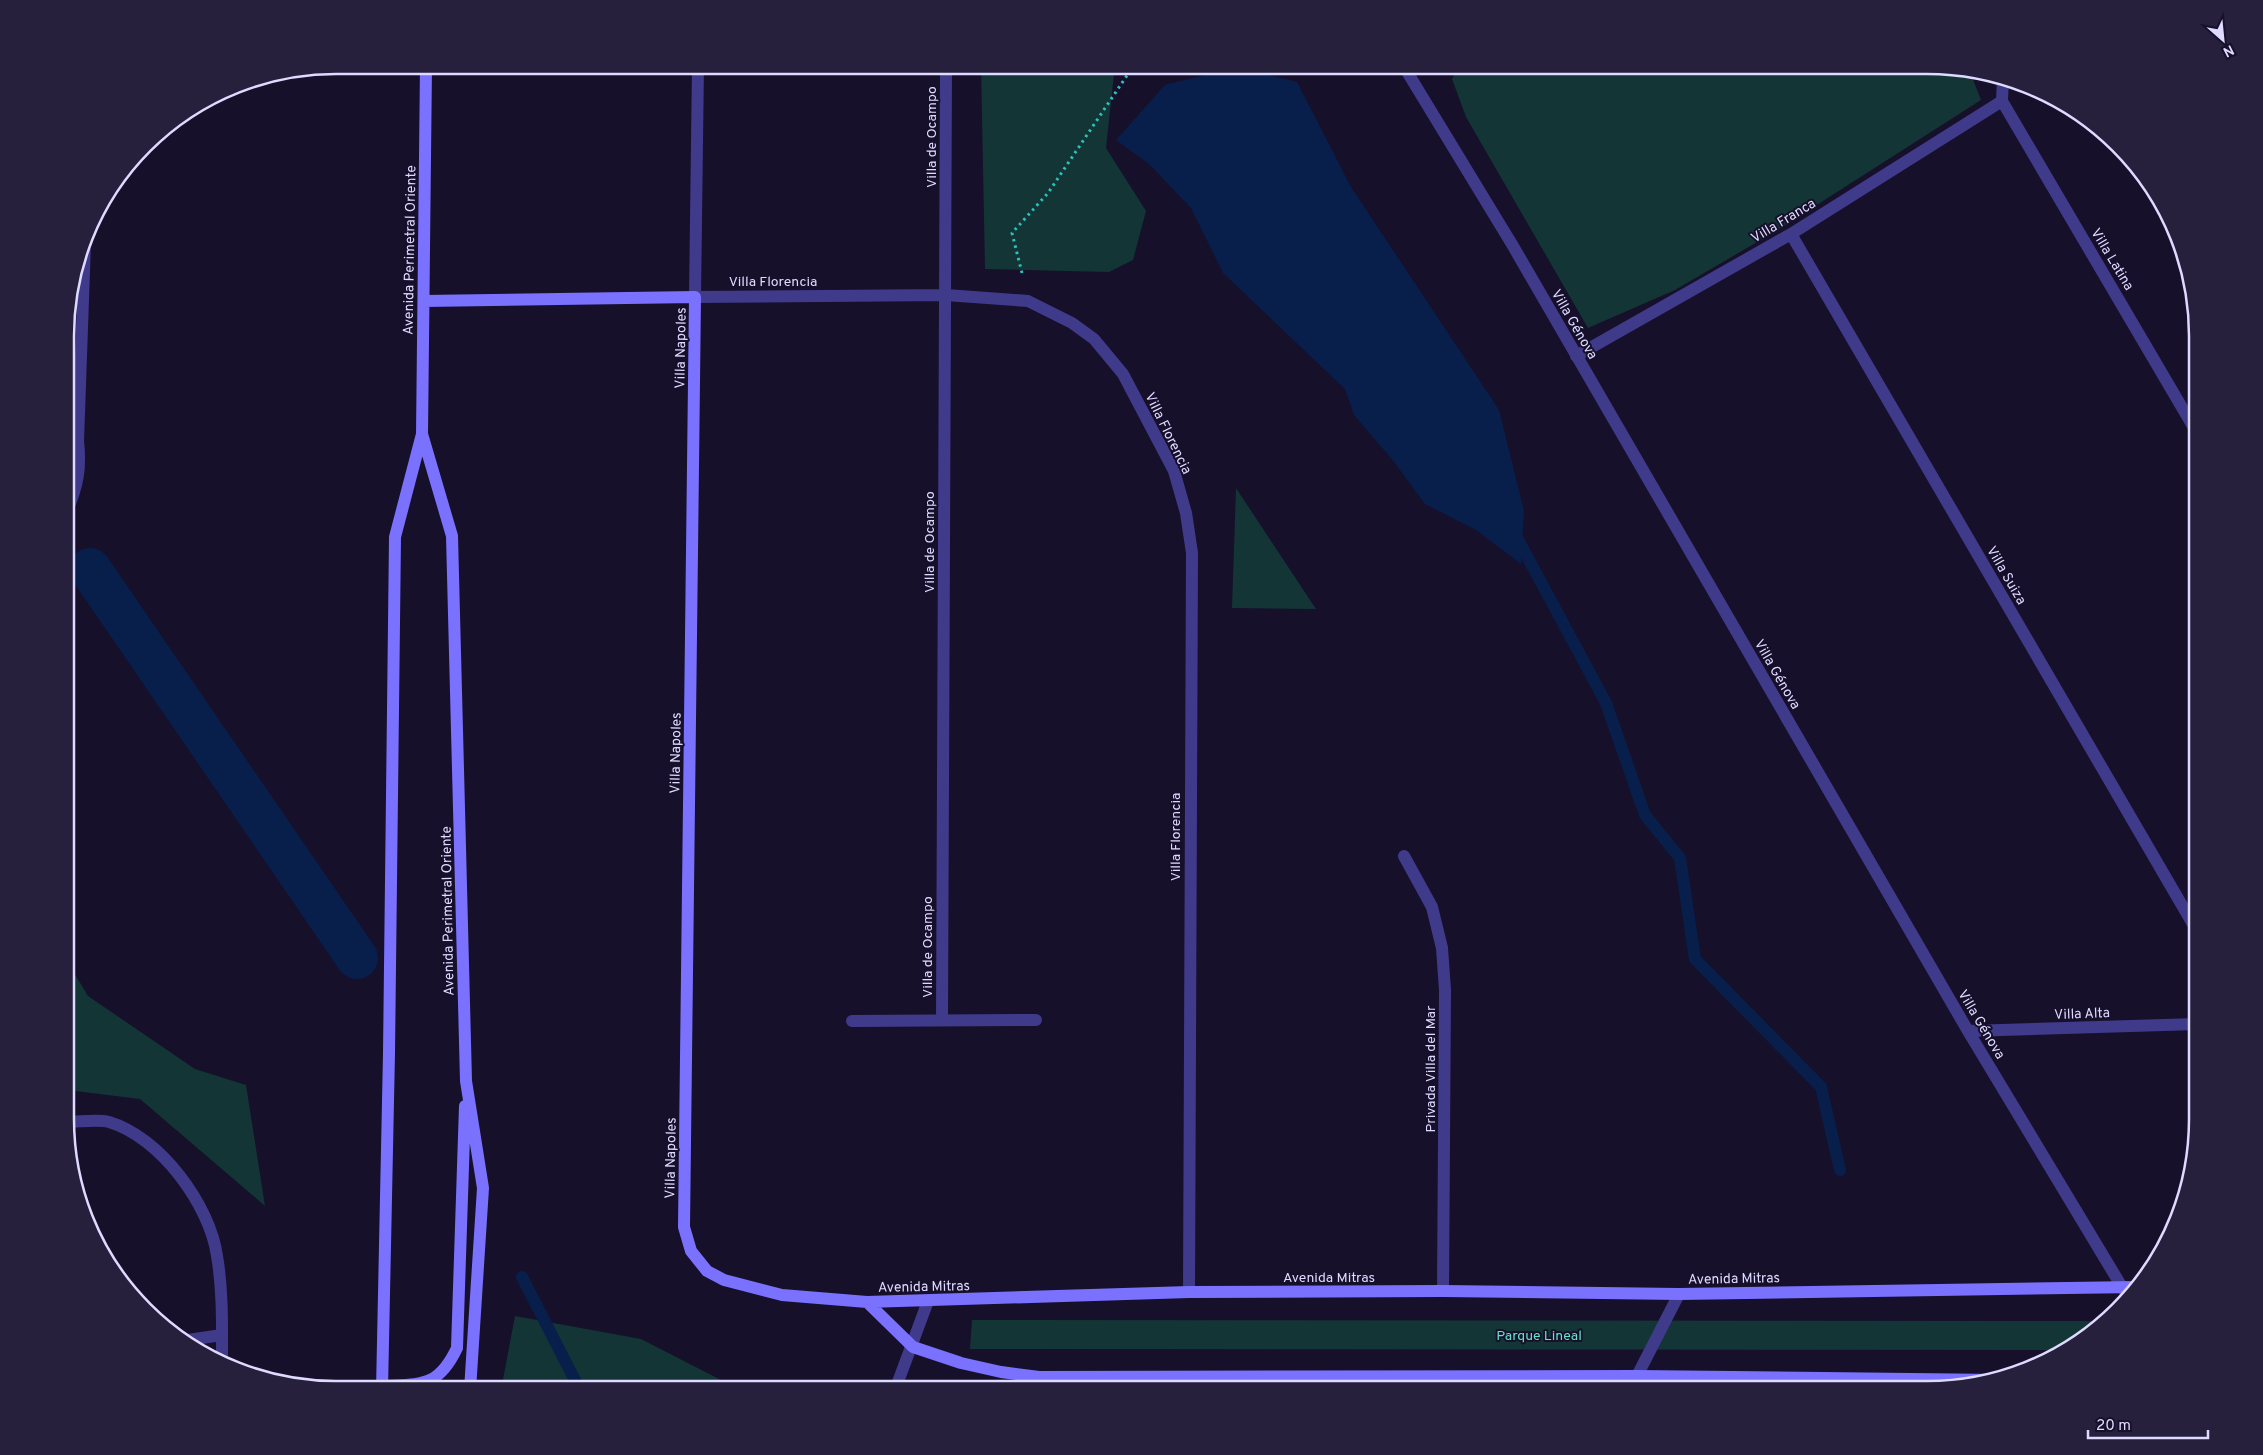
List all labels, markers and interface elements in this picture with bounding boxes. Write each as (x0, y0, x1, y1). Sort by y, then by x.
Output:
north arrow (2198, 15, 2248, 65)
text: N (2220, 40, 2237, 60)
street label: Villa de Ocampo (924, 86, 941, 188)
street label: Avenida Perimetral Oriente (401, 165, 420, 335)
street label: Villa Franca (1748, 195, 1819, 247)
street label: Villa Latina (2087, 226, 2137, 294)
street label: Villa Florencia (729, 274, 817, 291)
street label: Villa Génova (1547, 287, 1601, 363)
street label: Villa Napoles (672, 307, 691, 389)
street label: Villa Florencia (1141, 390, 1195, 477)
street label: Villa de Ocampo (922, 491, 939, 593)
street label: Villa Suiza (1982, 543, 2029, 608)
street label: Villa Génova (1750, 637, 1804, 713)
street label: Villa Napoles (667, 712, 686, 794)
street label: Villa Florencia (1168, 793, 1185, 881)
street label: Avenida Perimetral Oriente (439, 826, 458, 996)
street label: Villa de Ocampo (920, 896, 937, 998)
street label: Villa Génova (1953, 987, 2008, 1063)
street label: Privada Villa del Mar (1423, 1005, 1440, 1133)
street label: Villa Alta (2054, 1005, 2110, 1024)
street label: Villa Napoles (662, 1117, 681, 1199)
street label: Avenida Mitras (1283, 1270, 1375, 1287)
street label: Avenida Mitras (1688, 1270, 1780, 1289)
street label: Avenida Mitras (878, 1278, 970, 1297)
park label: Parque Lineal (1496, 1328, 1582, 1345)
scale bar (2088, 1408, 2208, 1440)
text: 20 m (2096, 1417, 2131, 1436)

